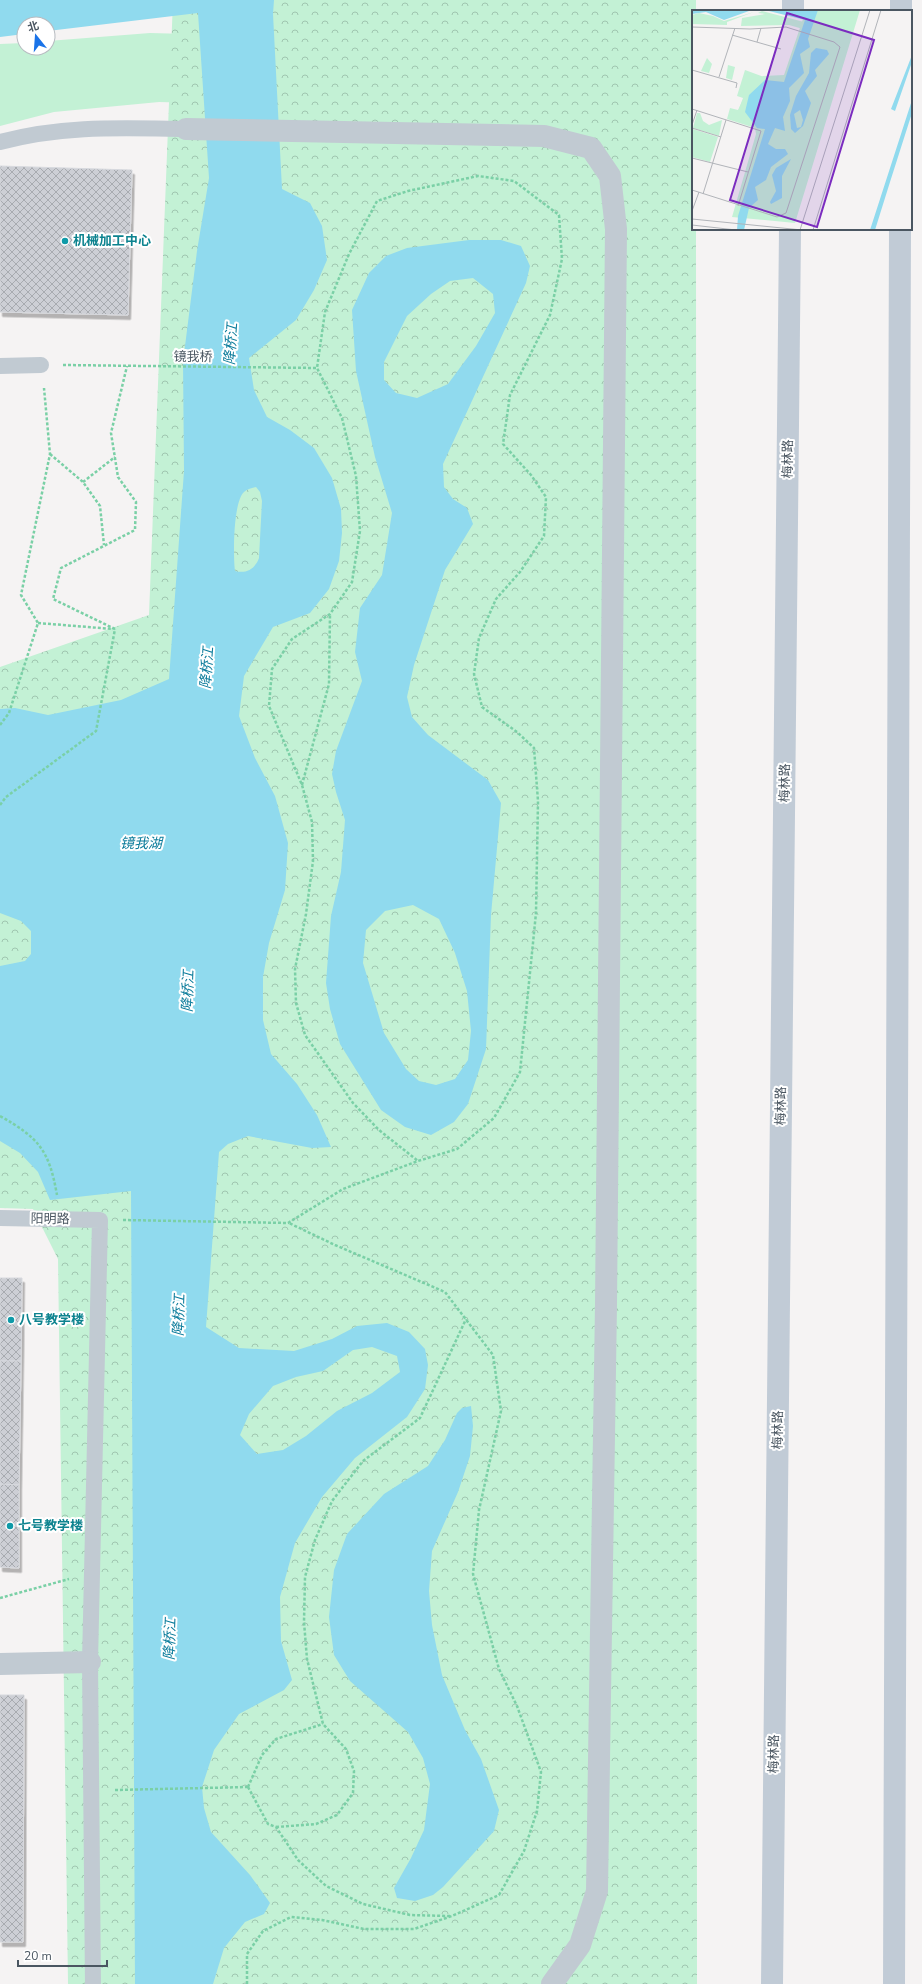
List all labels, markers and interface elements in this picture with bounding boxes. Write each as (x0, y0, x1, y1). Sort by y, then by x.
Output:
inset map (692, 10, 912, 230)
north arrow (16, 16, 56, 56)
text: 北 (26, 18, 41, 36)
place label: 机械加工中心 (73, 232, 151, 250)
marker: 机械加工中心 (60, 236, 70, 246)
water label: 降桥江 (220, 320, 242, 366)
street label: 镜我桥 (173, 348, 213, 366)
street label: 梅林路 (779, 439, 797, 479)
water label: 降桥江 (196, 644, 218, 690)
street label: 梅林路 (776, 763, 794, 803)
water label: 镜我湖 (120, 834, 164, 853)
water label: 降桥江 (178, 968, 198, 1012)
street label: 梅林路 (772, 1086, 790, 1126)
street label: 阳明路 (30, 1210, 70, 1228)
water label: 降桥江 (169, 1292, 189, 1336)
place label: 八号教学楼 (19, 1311, 84, 1329)
marker: 八号教学楼 (6, 1315, 16, 1325)
street label: 梅林路 (769, 1410, 787, 1450)
place label: 七号教学楼 (18, 1517, 83, 1535)
marker: 七号教学楼 (5, 1521, 15, 1531)
water label: 降桥江 (160, 1616, 180, 1660)
street label: 梅林路 (765, 1734, 783, 1774)
scale bar (18, 1942, 107, 1968)
text: 20 m (24, 1948, 52, 1964)

